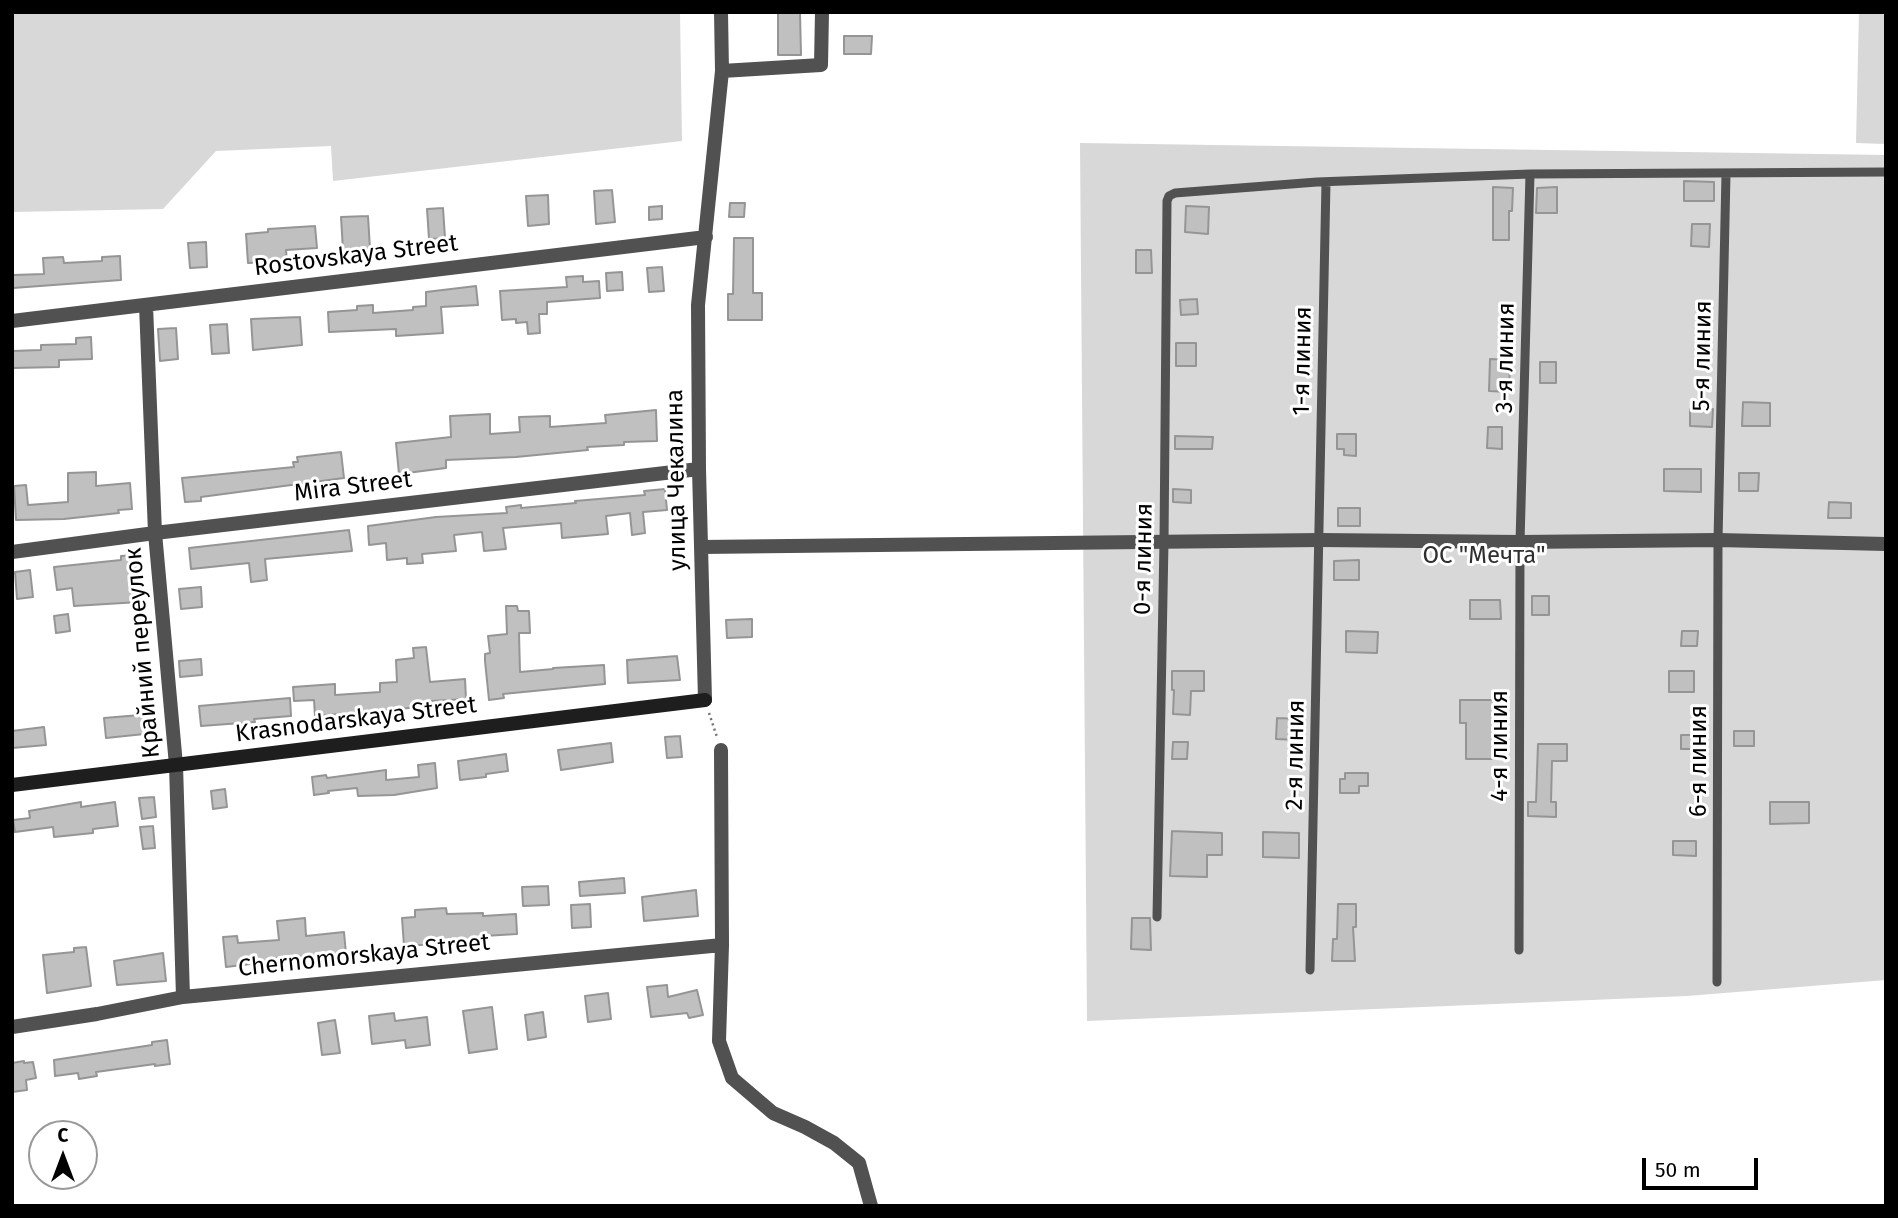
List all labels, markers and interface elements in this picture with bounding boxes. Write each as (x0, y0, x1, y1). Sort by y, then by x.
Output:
street label: Rostovskaya Street (252, 229, 460, 283)
street label: 5-я линия (1688, 300, 1718, 412)
street label: 3-я линия (1491, 302, 1521, 414)
street label: 1-я линия (1288, 306, 1318, 416)
street label: улица Чекалина (661, 389, 693, 571)
street label: Mira Street (292, 465, 414, 509)
street label: 0-я линия (1129, 503, 1159, 615)
park label: ОС "Мечта" (1422, 542, 1546, 570)
street label: Крайний переулок (119, 546, 167, 760)
street label: 4-я линия (1486, 690, 1514, 802)
street label: Krasnodarskaya Street (234, 691, 478, 749)
street label: 2-я линия (1281, 699, 1311, 811)
street label: 6-я линия (1685, 705, 1713, 817)
street label: Chernomorskaya Street (237, 928, 491, 984)
north arrow (28, 1120, 98, 1190)
text: С (58, 1124, 68, 1147)
scale bar (1646, 1144, 1762, 1188)
text: 50 m (1655, 1157, 1701, 1183)

